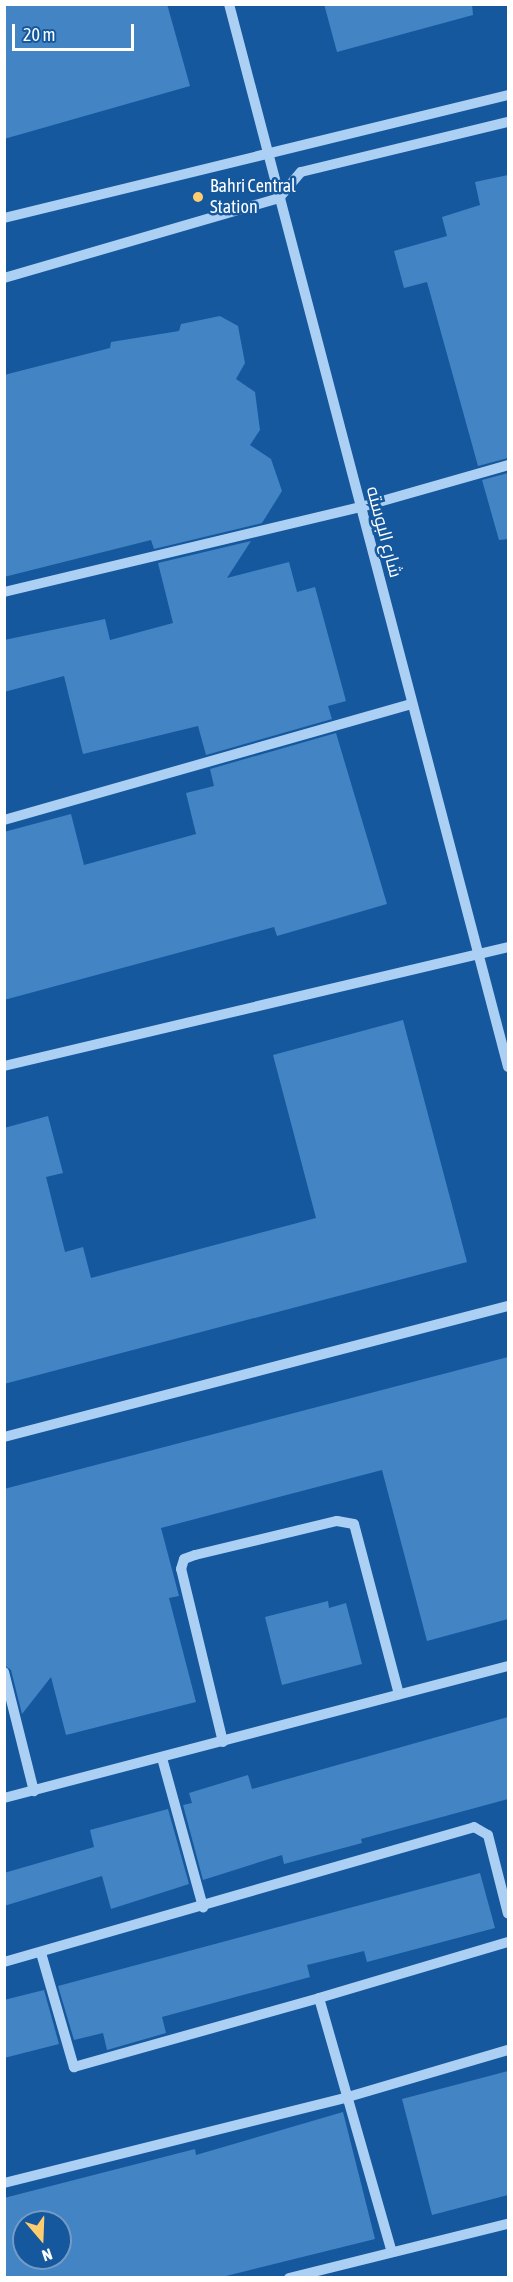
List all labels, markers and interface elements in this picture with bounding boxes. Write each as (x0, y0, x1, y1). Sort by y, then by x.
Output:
scale bar (15, 12, 136, 50)
text: 20 m (23, 24, 55, 45)
place label: Bahri Central Station (210, 176, 296, 219)
marker: Bahri Central Station (191, 190, 205, 204)
street label: شارع البوسته (361, 484, 407, 580)
north arrow (12, 2210, 72, 2270)
text: N (40, 2245, 55, 2265)

